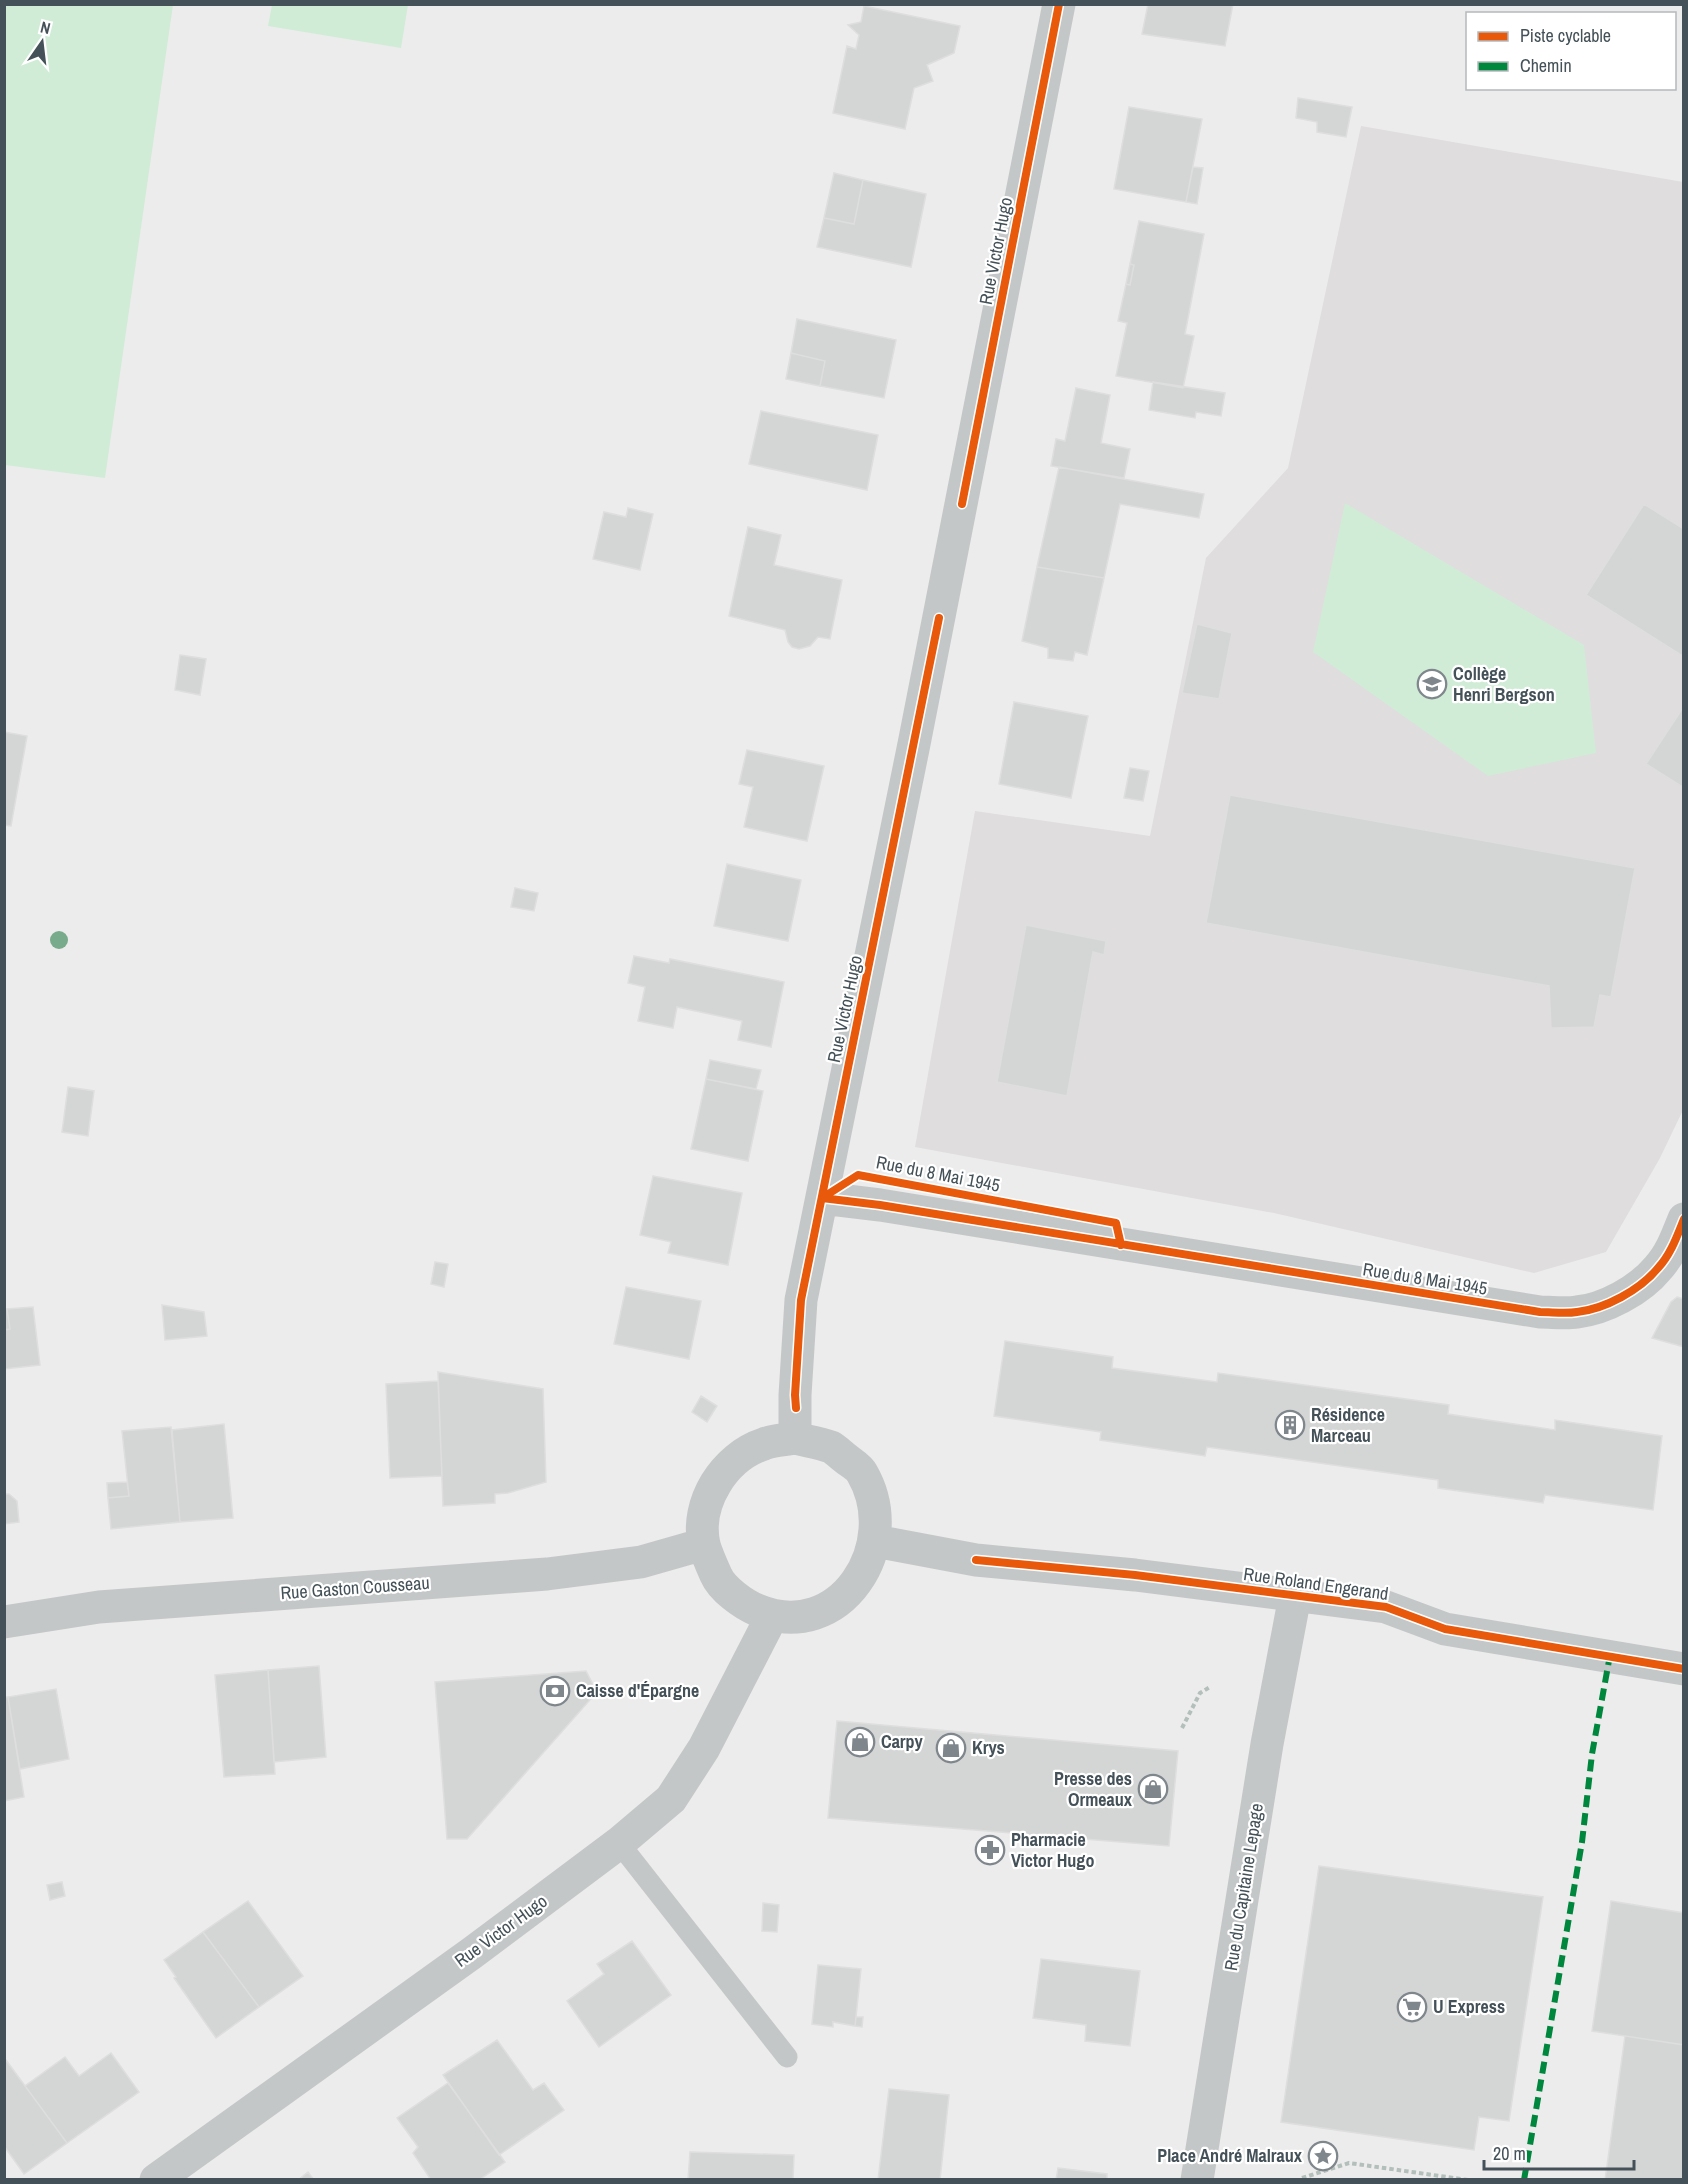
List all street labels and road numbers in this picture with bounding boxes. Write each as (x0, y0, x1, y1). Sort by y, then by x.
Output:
street label: Rue Victor Hugo (973, 195, 1018, 307)
street label: Rue Victor Hugo (821, 953, 868, 1065)
street label: Rue du 8 Mai 1945 (874, 1149, 1002, 1198)
street label: Rue du 8 Mai 1945 (1361, 1256, 1489, 1301)
street label: Rue Roland Engerand (1242, 1561, 1390, 1606)
street label: Rue Gaston Cousseau (280, 1570, 430, 1605)
street label: Rue du Capitaine Lepage (1218, 1801, 1269, 1972)
street label: Rue Victor Hugo (449, 1888, 552, 1973)

